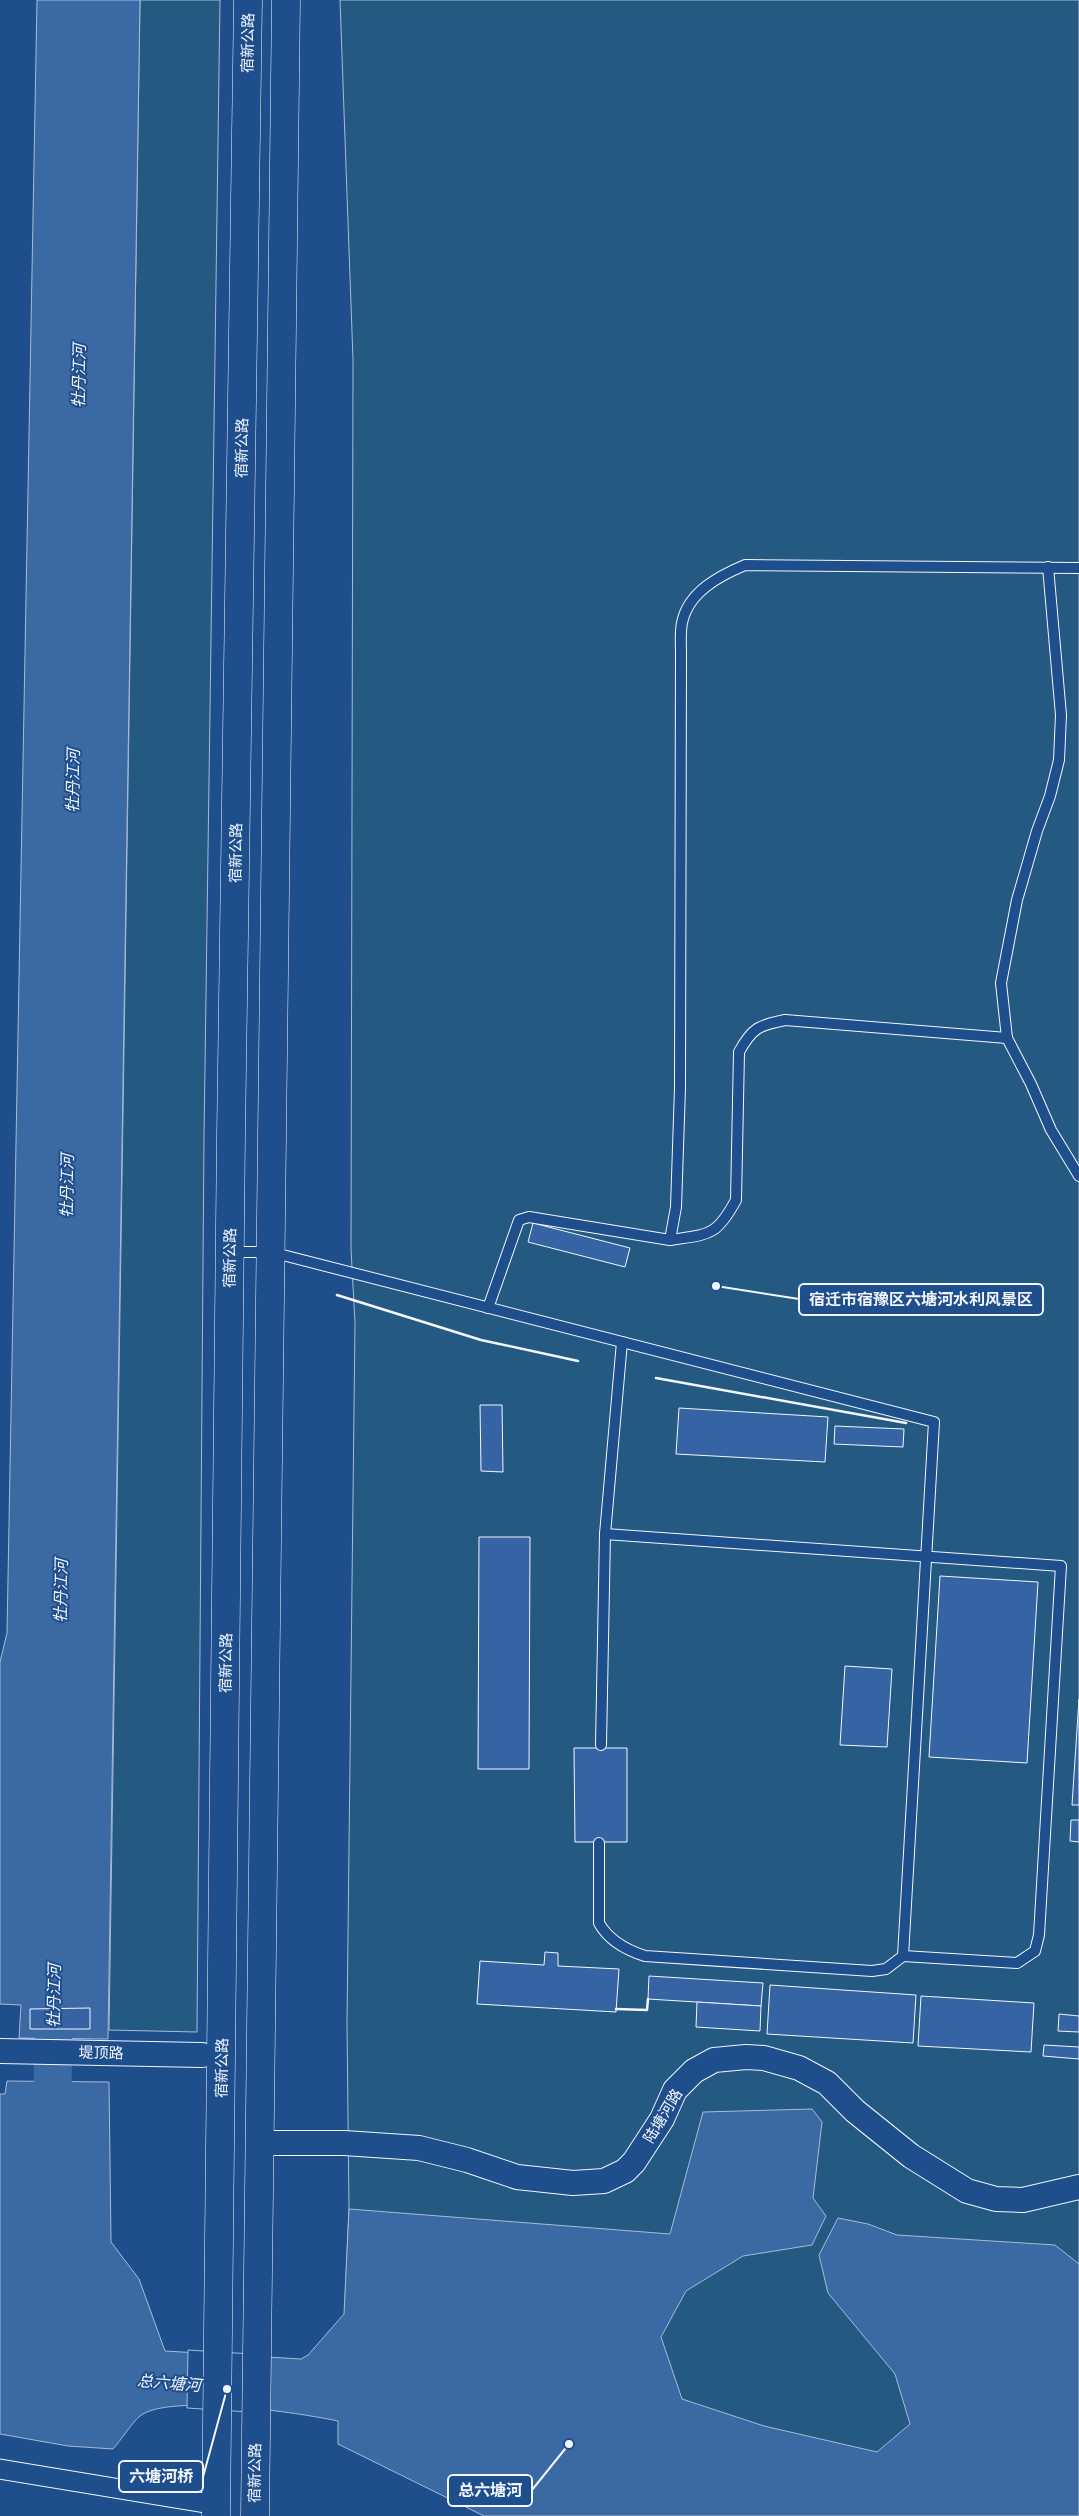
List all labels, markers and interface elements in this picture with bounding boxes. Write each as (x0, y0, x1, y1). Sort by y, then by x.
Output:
street label: 宿新公路 (238, 13, 258, 73)
water label: 牡丹江河 (69, 341, 89, 408)
street label: 宿新公路 (232, 418, 252, 478)
water label: 牡丹江河 (63, 746, 83, 813)
street label: 宿新公路 (226, 823, 246, 883)
water label: 牡丹江河 (57, 1151, 77, 1218)
street label: 宿新公路 (220, 1228, 240, 1288)
callout: 宿迁市宿豫区六塘河水利风景区 (799, 1284, 1043, 1315)
text: 宿迁市宿豫区六塘河水利风景区 (809, 1290, 1033, 1309)
water label: 牡丹江河 (51, 1556, 71, 1623)
street label: 宿新公路 (216, 1633, 236, 1693)
water label: 牡丹江河 (44, 1961, 64, 2028)
street label: 宿新公路 (212, 2038, 232, 2098)
street label: 堤顶路 (78, 2044, 124, 2062)
street label: 陆塘河路 (640, 2086, 686, 2146)
water label: 总六塘河 (136, 2371, 205, 2396)
street label: 宿新公路 (245, 2443, 265, 2503)
callout: 六塘河桥 (119, 2461, 203, 2492)
text: 六塘河桥 (129, 2467, 194, 2486)
callout: 总六塘河 (448, 2475, 532, 2506)
text: 总六塘河 (458, 2481, 522, 2500)

